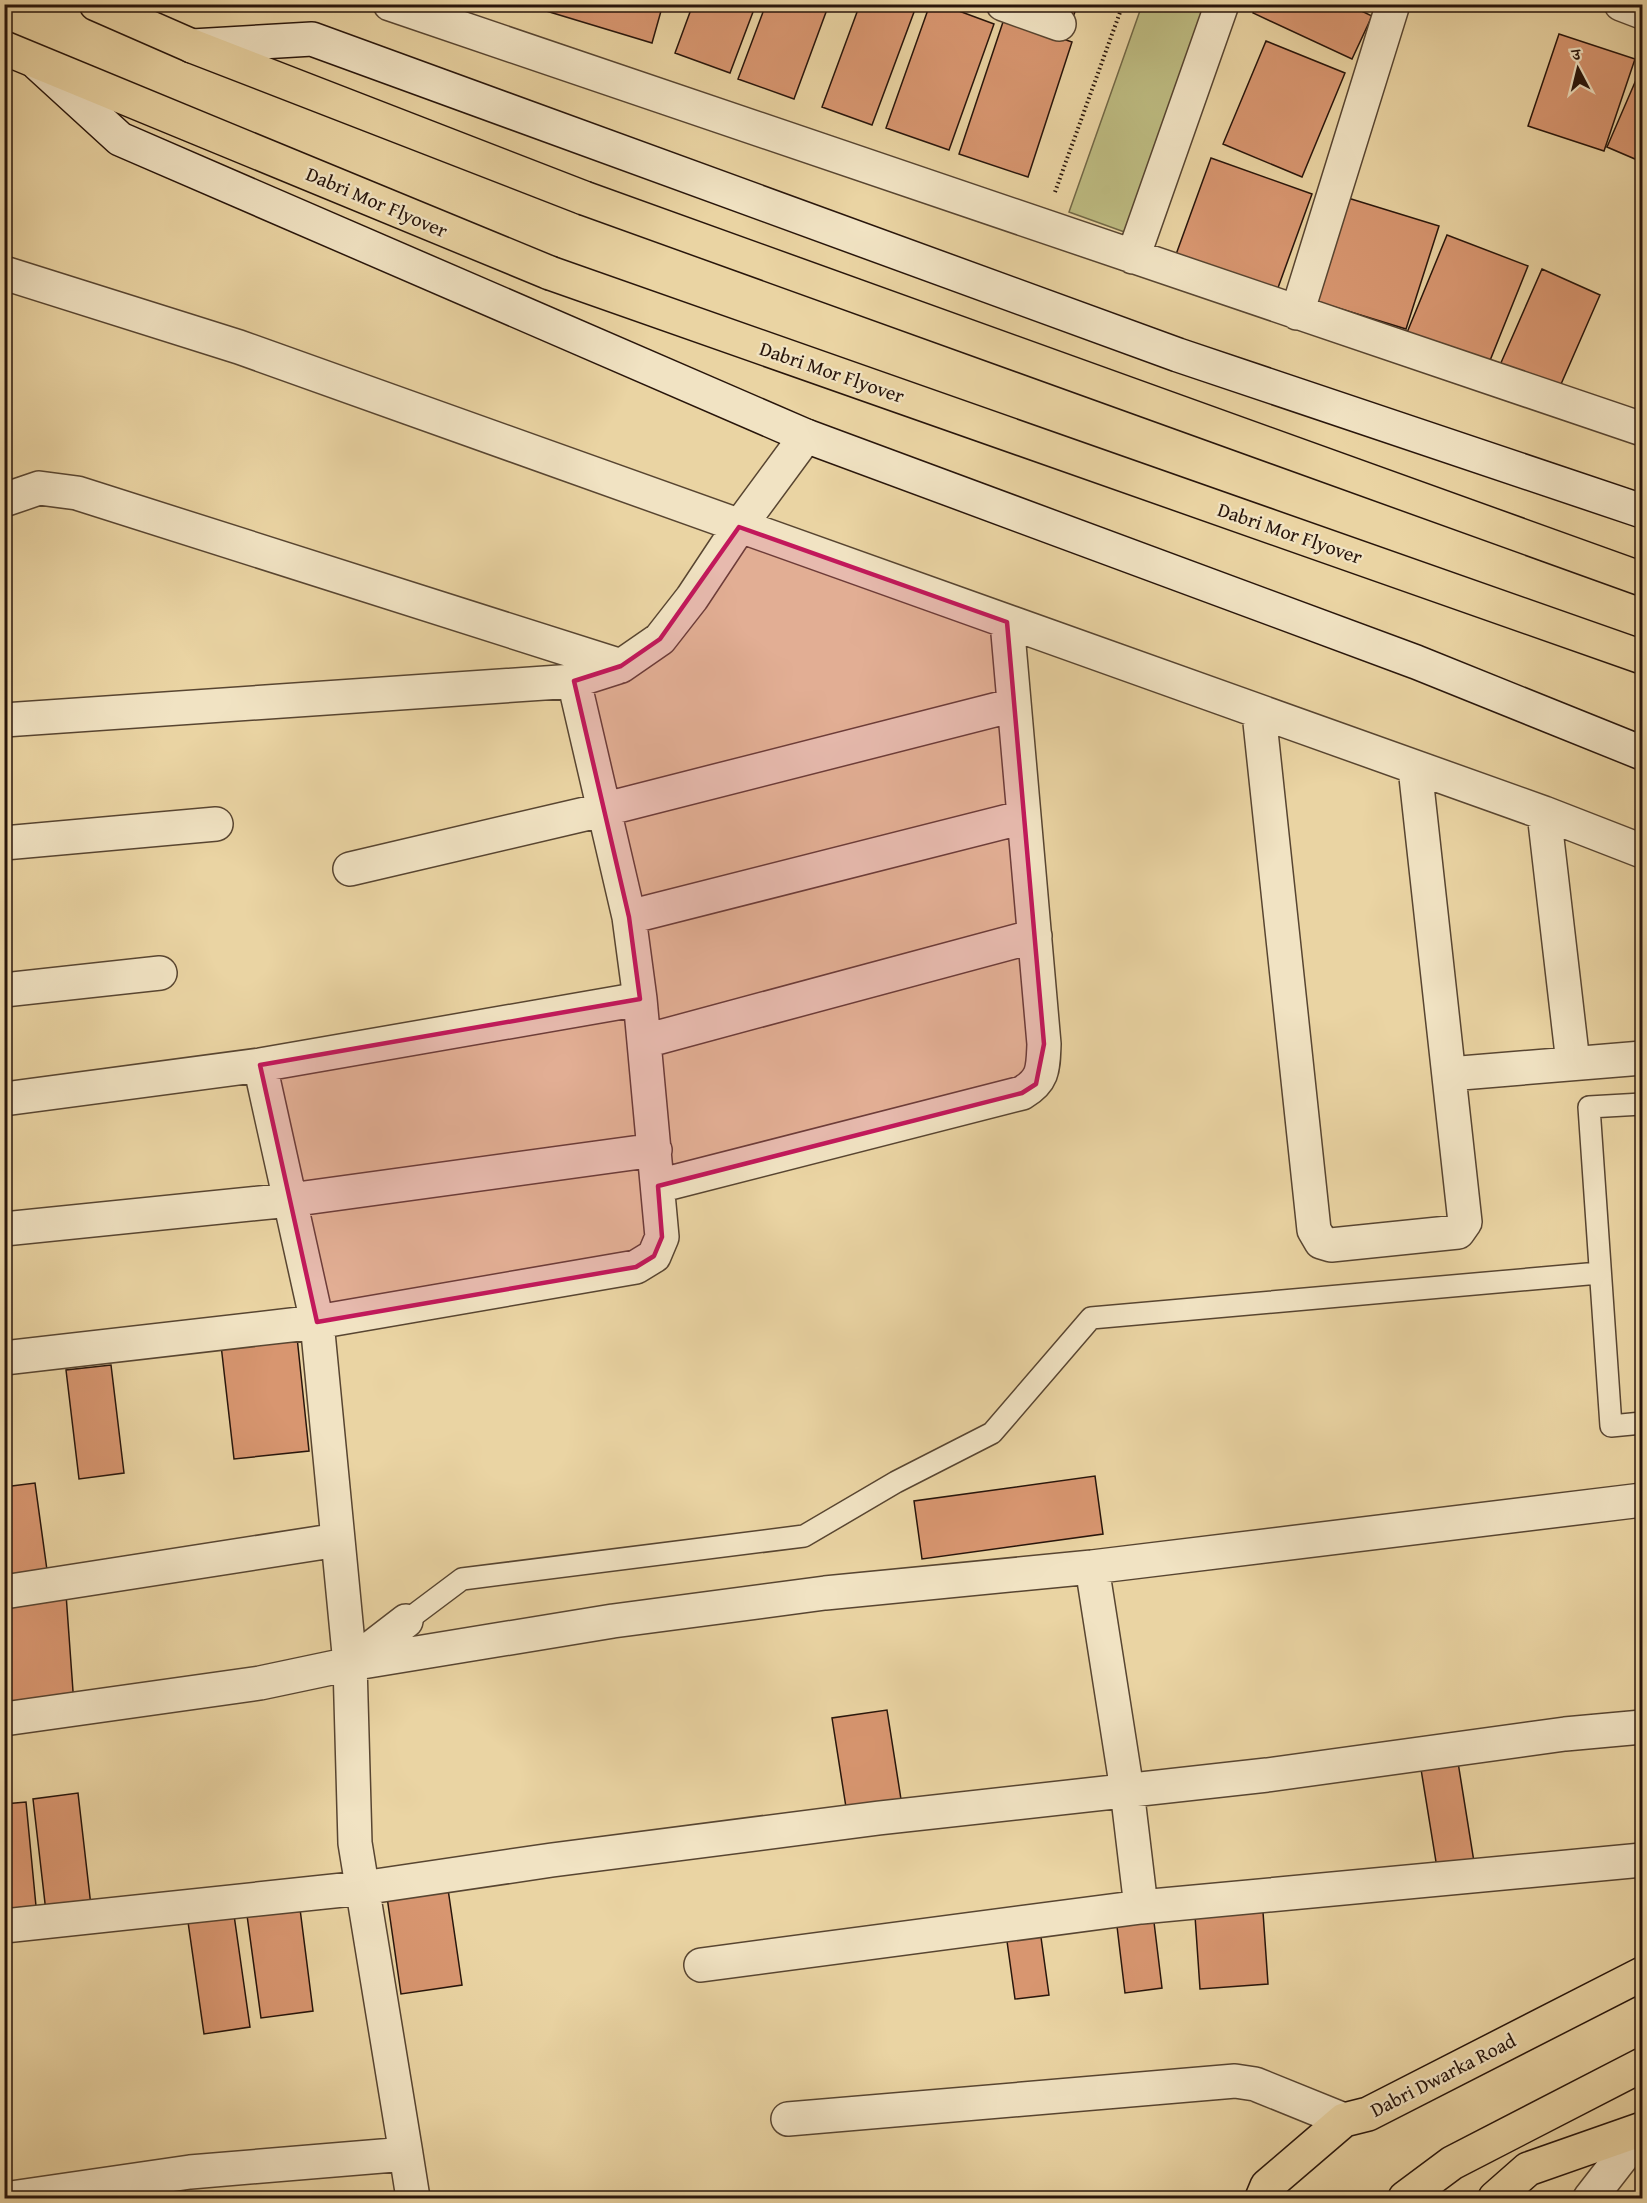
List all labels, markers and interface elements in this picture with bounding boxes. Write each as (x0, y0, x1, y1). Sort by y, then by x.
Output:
north arrow (1548, 39, 1608, 99)
text: उ (1570, 41, 1584, 67)
street label: Dabri Mor Flyover (302, 159, 453, 244)
street label: Dabri Mor Flyover (756, 333, 908, 410)
street label: Dabri Mor Flyover (1214, 494, 1366, 571)
street label: Dabri Dwarka Road (1365, 2025, 1521, 2124)

